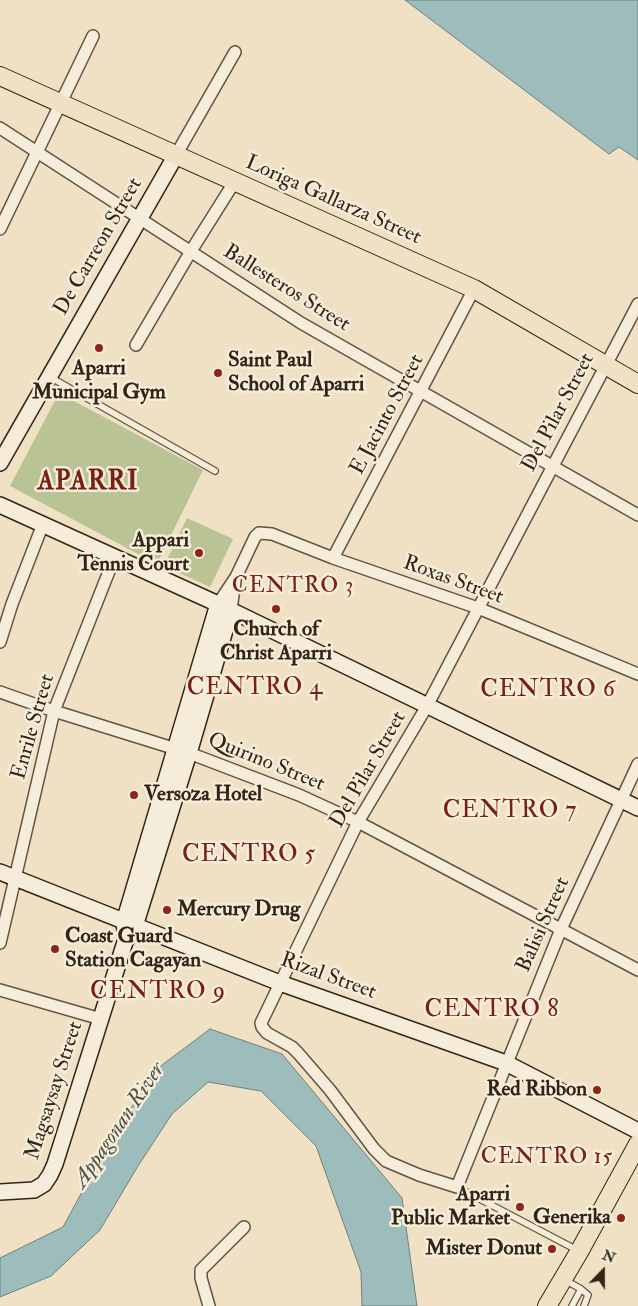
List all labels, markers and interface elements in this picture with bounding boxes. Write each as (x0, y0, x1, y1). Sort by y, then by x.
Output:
street label: Loriga Gallarza Street (241, 151, 425, 251)
street label: De Carreon Street (49, 174, 149, 320)
street label: Ballesteros Street (218, 240, 354, 338)
marker: Aparri Municipal Gym (93, 342, 105, 354)
place label: Saint Paul School of Aparri (228, 348, 364, 398)
street label: E Jacinto Street (346, 350, 430, 480)
street label: Del Pilar Street (517, 350, 601, 476)
place label: Aparri Municipal Gym (32, 356, 166, 406)
marker: Saint Paul School of Aparri (212, 367, 224, 379)
district label: APARRI (37, 467, 139, 499)
place label: Appari Tennis Court (77, 528, 189, 578)
marker: Appari Tennis Court (193, 547, 205, 559)
street label: Roxas Street (399, 551, 507, 611)
district label: CENTRO 3 (231, 574, 355, 600)
marker: Church of Christ Aparri (270, 603, 282, 615)
place label: Church of Christ Aparri (220, 617, 332, 667)
street label: Enrile Street (7, 671, 61, 783)
district label: CENTRO 4 (186, 675, 324, 703)
district label: CENTRO 6 (479, 677, 617, 705)
street label: Del Pilar Street (326, 707, 412, 833)
street label: Quirino Street (204, 728, 328, 798)
place label: Versoza Hotel (144, 782, 262, 808)
marker: Versoza Hotel (128, 789, 140, 801)
district label: CENTRO 7 (442, 798, 578, 826)
district label: CENTRO 5 (181, 842, 317, 870)
street label: Balisi Street (512, 874, 576, 976)
place label: Mercury Drug (177, 897, 300, 923)
marker: Mercury Drug (161, 904, 173, 916)
place label: Coast Guard Station Cagayan (65, 924, 201, 974)
marker: Coast Guard Station Cagayan (49, 943, 61, 955)
street label: Rizal Street (277, 948, 379, 1006)
district label: CENTRO 9 (89, 979, 227, 1007)
district label: CENTRO 8 (424, 997, 560, 1025)
street label: Magsaysay Street (21, 1019, 89, 1163)
water label: Appagonan River (68, 1058, 172, 1194)
place label: Red Ribbon (487, 1077, 587, 1103)
marker: Red Ribbon (591, 1084, 603, 1096)
district label: CENTRO 15 (480, 1145, 614, 1171)
place label: Aparri Public Market (391, 1182, 510, 1232)
marker: Aparri Public Market (514, 1201, 526, 1213)
place label: Generika (533, 1205, 611, 1231)
marker: Generika (615, 1212, 627, 1224)
place label: Mister Donut (426, 1236, 542, 1262)
marker: Mister Donut (546, 1243, 558, 1255)
north arrow (578, 1246, 628, 1296)
text: N (600, 1246, 618, 1267)

